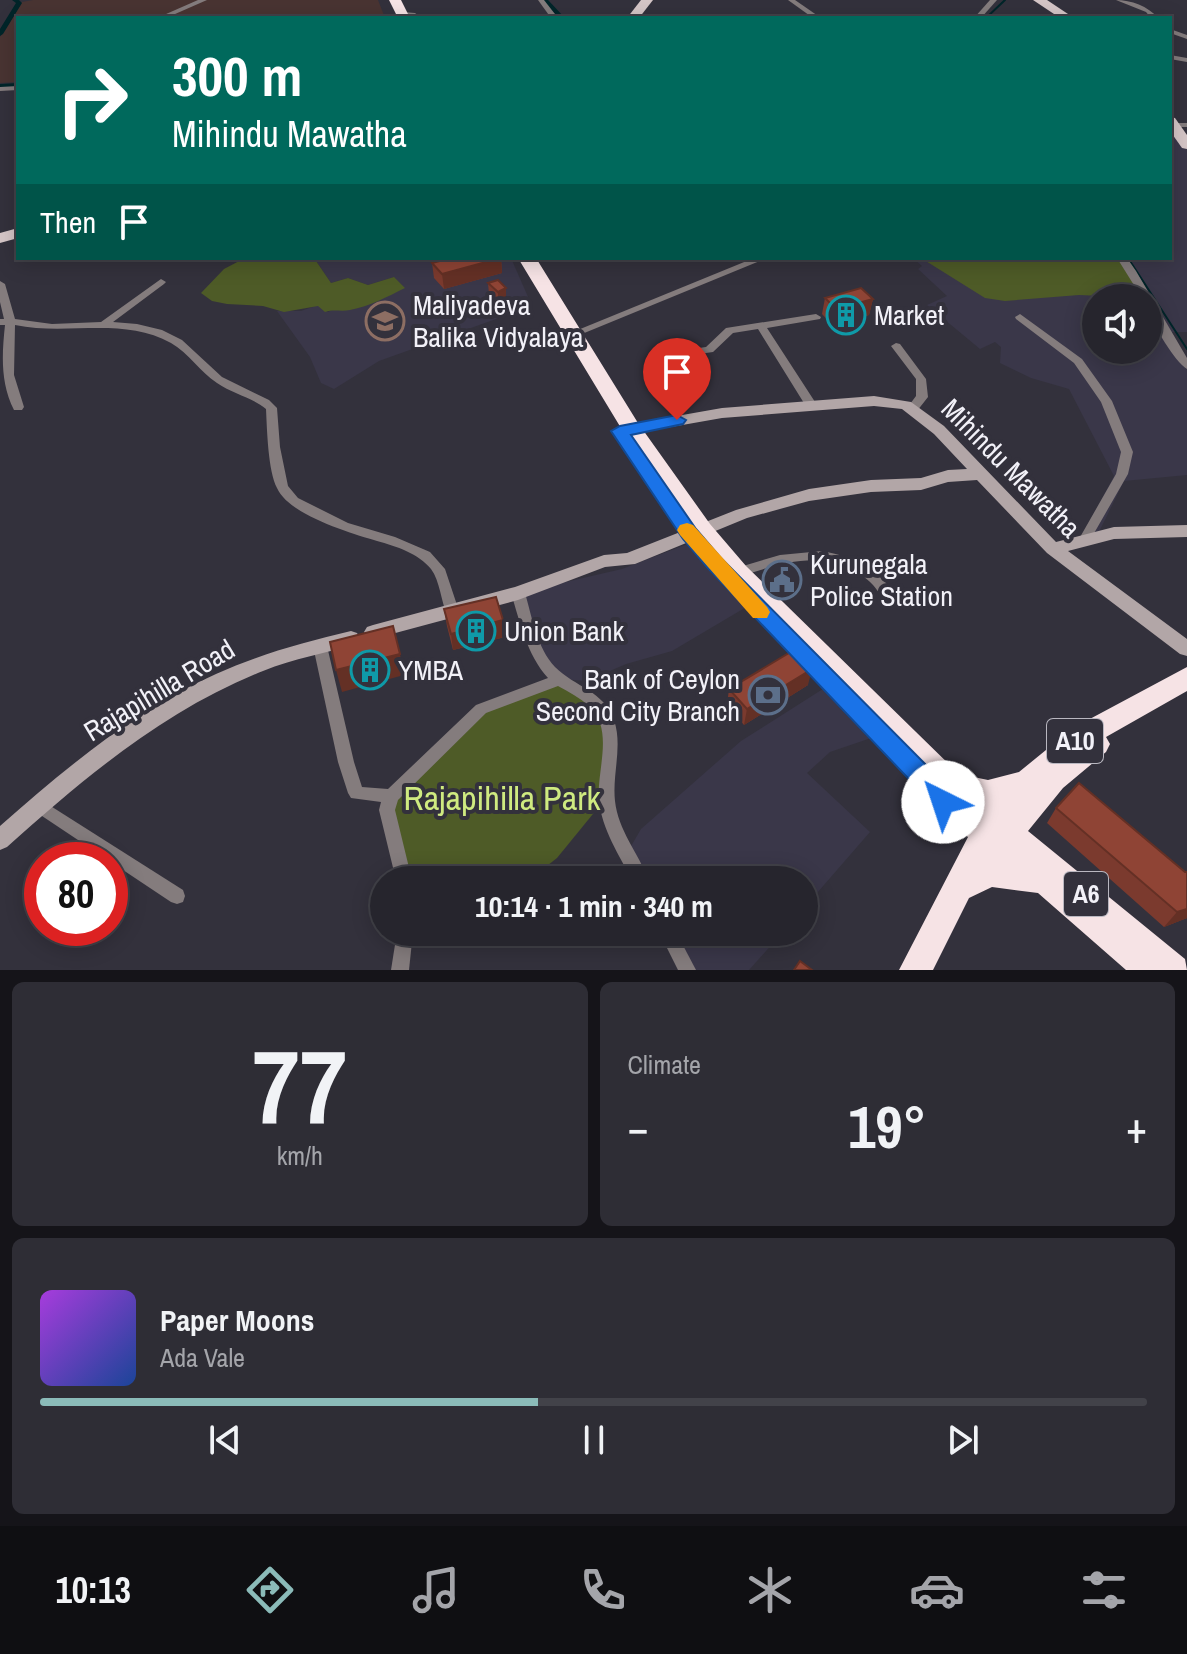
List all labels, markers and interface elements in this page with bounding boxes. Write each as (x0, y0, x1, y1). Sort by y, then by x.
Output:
text: 300 m (172, 38, 302, 113)
icon: right (40, 48, 144, 152)
text: Mihindu Mawatha (172, 110, 407, 158)
icon: arrive (112, 200, 156, 244)
text: Then (40, 202, 96, 242)
map controls (1082, 284, 1162, 364)
button: sound (1082, 284, 1162, 364)
place label: Maliyadeva Balika Vidyalaya (413, 286, 584, 356)
building icon: Market (825, 294, 867, 336)
place label: Market (874, 296, 944, 334)
school or university icon: Maliyadeva Balika Vidyalaya (364, 300, 406, 342)
pin (643, 338, 711, 420)
icon: arrive (655, 350, 699, 394)
street label: Mihindu Mawatha (933, 390, 1089, 546)
place label: Kurunegala Police Station (810, 545, 953, 615)
public building icon: Kurunegala Police Station (761, 559, 803, 601)
building icon: Union Bank (455, 610, 497, 652)
place label: Union Bank (504, 612, 625, 650)
street label: Rajapihilla Road (76, 630, 242, 750)
building icon: YMBA (349, 649, 391, 691)
place label: YMBA (398, 651, 464, 689)
place label: Bank of Ceylon Second City Branch (536, 660, 740, 730)
bank icon: Bank of Ceylon Second City Branch (747, 674, 789, 716)
road number: A10 (1047, 719, 1103, 763)
position arrow (901, 760, 985, 844)
park label: Rajapihilla Park (404, 775, 600, 821)
speed limit sign: 80 (24, 842, 128, 946)
road number: A6 (1064, 872, 1108, 916)
text: 10:14 · 1 min · 340 m (475, 886, 713, 926)
text: 77 (252, 1016, 347, 1156)
text: Climate (628, 1047, 701, 1082)
text: 19° (848, 1086, 927, 1167)
text: − (628, 1097, 649, 1157)
text: + (1126, 1097, 1147, 1157)
text: km/h (277, 1138, 323, 1173)
text: Paper Moons (160, 1300, 314, 1340)
text: Ada Vale (160, 1340, 245, 1375)
icon: previous (203, 1418, 247, 1462)
icon: pause (572, 1418, 616, 1462)
icon: next (941, 1418, 985, 1462)
icon: directions (242, 1562, 298, 1618)
icon: music (408, 1562, 464, 1618)
icon: phone (575, 1562, 631, 1618)
icon: climate (742, 1562, 798, 1618)
icon: car (909, 1562, 965, 1618)
icon: filters (1076, 1562, 1132, 1618)
text: 10:13 (55, 1566, 131, 1614)

